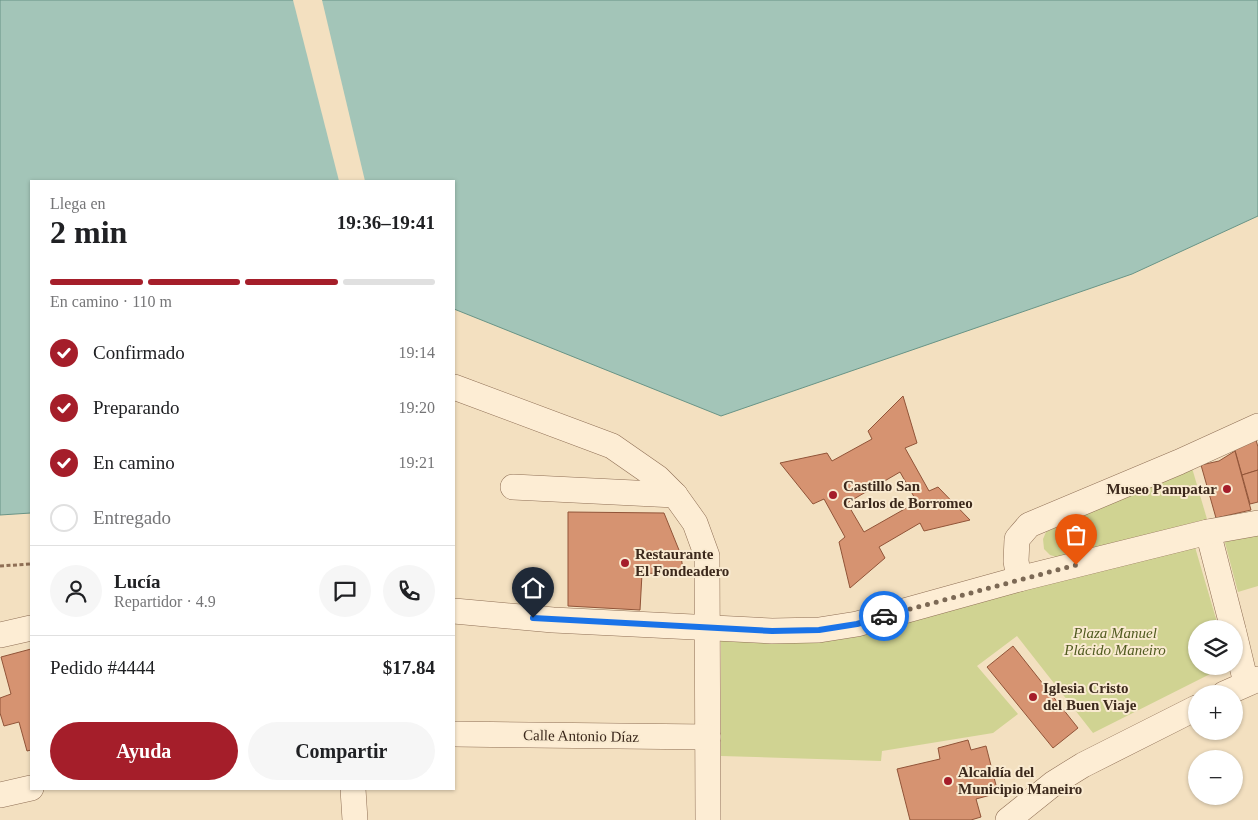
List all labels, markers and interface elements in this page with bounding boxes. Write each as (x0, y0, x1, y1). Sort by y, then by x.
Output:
text: Llega en (50, 195, 106, 212)
text: 19:36–19:41 (337, 212, 435, 233)
text: 2 min (50, 214, 127, 250)
text: En camino · 110 m (50, 293, 172, 310)
icon: check (50, 339, 78, 367)
text: Confirmado (93, 342, 185, 363)
text: 19:14 (399, 344, 435, 361)
icon: check (50, 394, 78, 422)
text: Preparando (93, 397, 180, 418)
text: 19:20 (399, 399, 435, 416)
icon: check (50, 449, 78, 477)
text: En camino (93, 452, 175, 473)
text: 19:21 (399, 454, 435, 471)
place label: Castillo San Carlos de Borromeo (843, 478, 973, 511)
place label: Museo Pampatar (1107, 481, 1217, 497)
marker: Museo Pampatar (1221, 483, 1233, 495)
marker: Castillo San Carlos de Borromeo (827, 489, 839, 501)
text: Entregado (93, 507, 171, 528)
pin (1055, 514, 1097, 565)
icon: bag (1062, 521, 1090, 549)
place label: Restaurante El Fondeadero (635, 546, 729, 579)
marker: Restaurante El Fondeadero (619, 557, 631, 569)
button: person (50, 565, 102, 617)
button: chat (319, 565, 371, 617)
button: phone (383, 565, 435, 617)
pin (512, 567, 554, 618)
text: Lucía (114, 571, 160, 592)
icon: home (519, 574, 547, 602)
courier (859, 591, 909, 641)
text: Repartidor · 4.9 (114, 593, 216, 610)
icon: car (870, 602, 898, 630)
map controls (1188, 620, 1243, 805)
button: layers (1188, 620, 1243, 675)
park label: Plaza Manuel Plácido Maneiro (1063, 625, 1166, 658)
text: Pedido #4444 (50, 657, 155, 678)
text: $17.84 (383, 657, 435, 678)
place label: Iglesia Cristo del Buen Viaje (1043, 680, 1137, 713)
button: + (1188, 685, 1243, 740)
marker: Iglesia Cristo del Buen Viaje (1027, 691, 1039, 703)
button: Ayuda (50, 722, 238, 780)
button: Compartir (248, 722, 435, 780)
street label: Calle Antonio Díaz (523, 727, 639, 745)
button: − (1188, 750, 1243, 805)
place label: Alcaldía del Municipio Maneiro (958, 764, 1082, 797)
marker: Alcaldía del Municipio Maneiro (942, 775, 954, 787)

